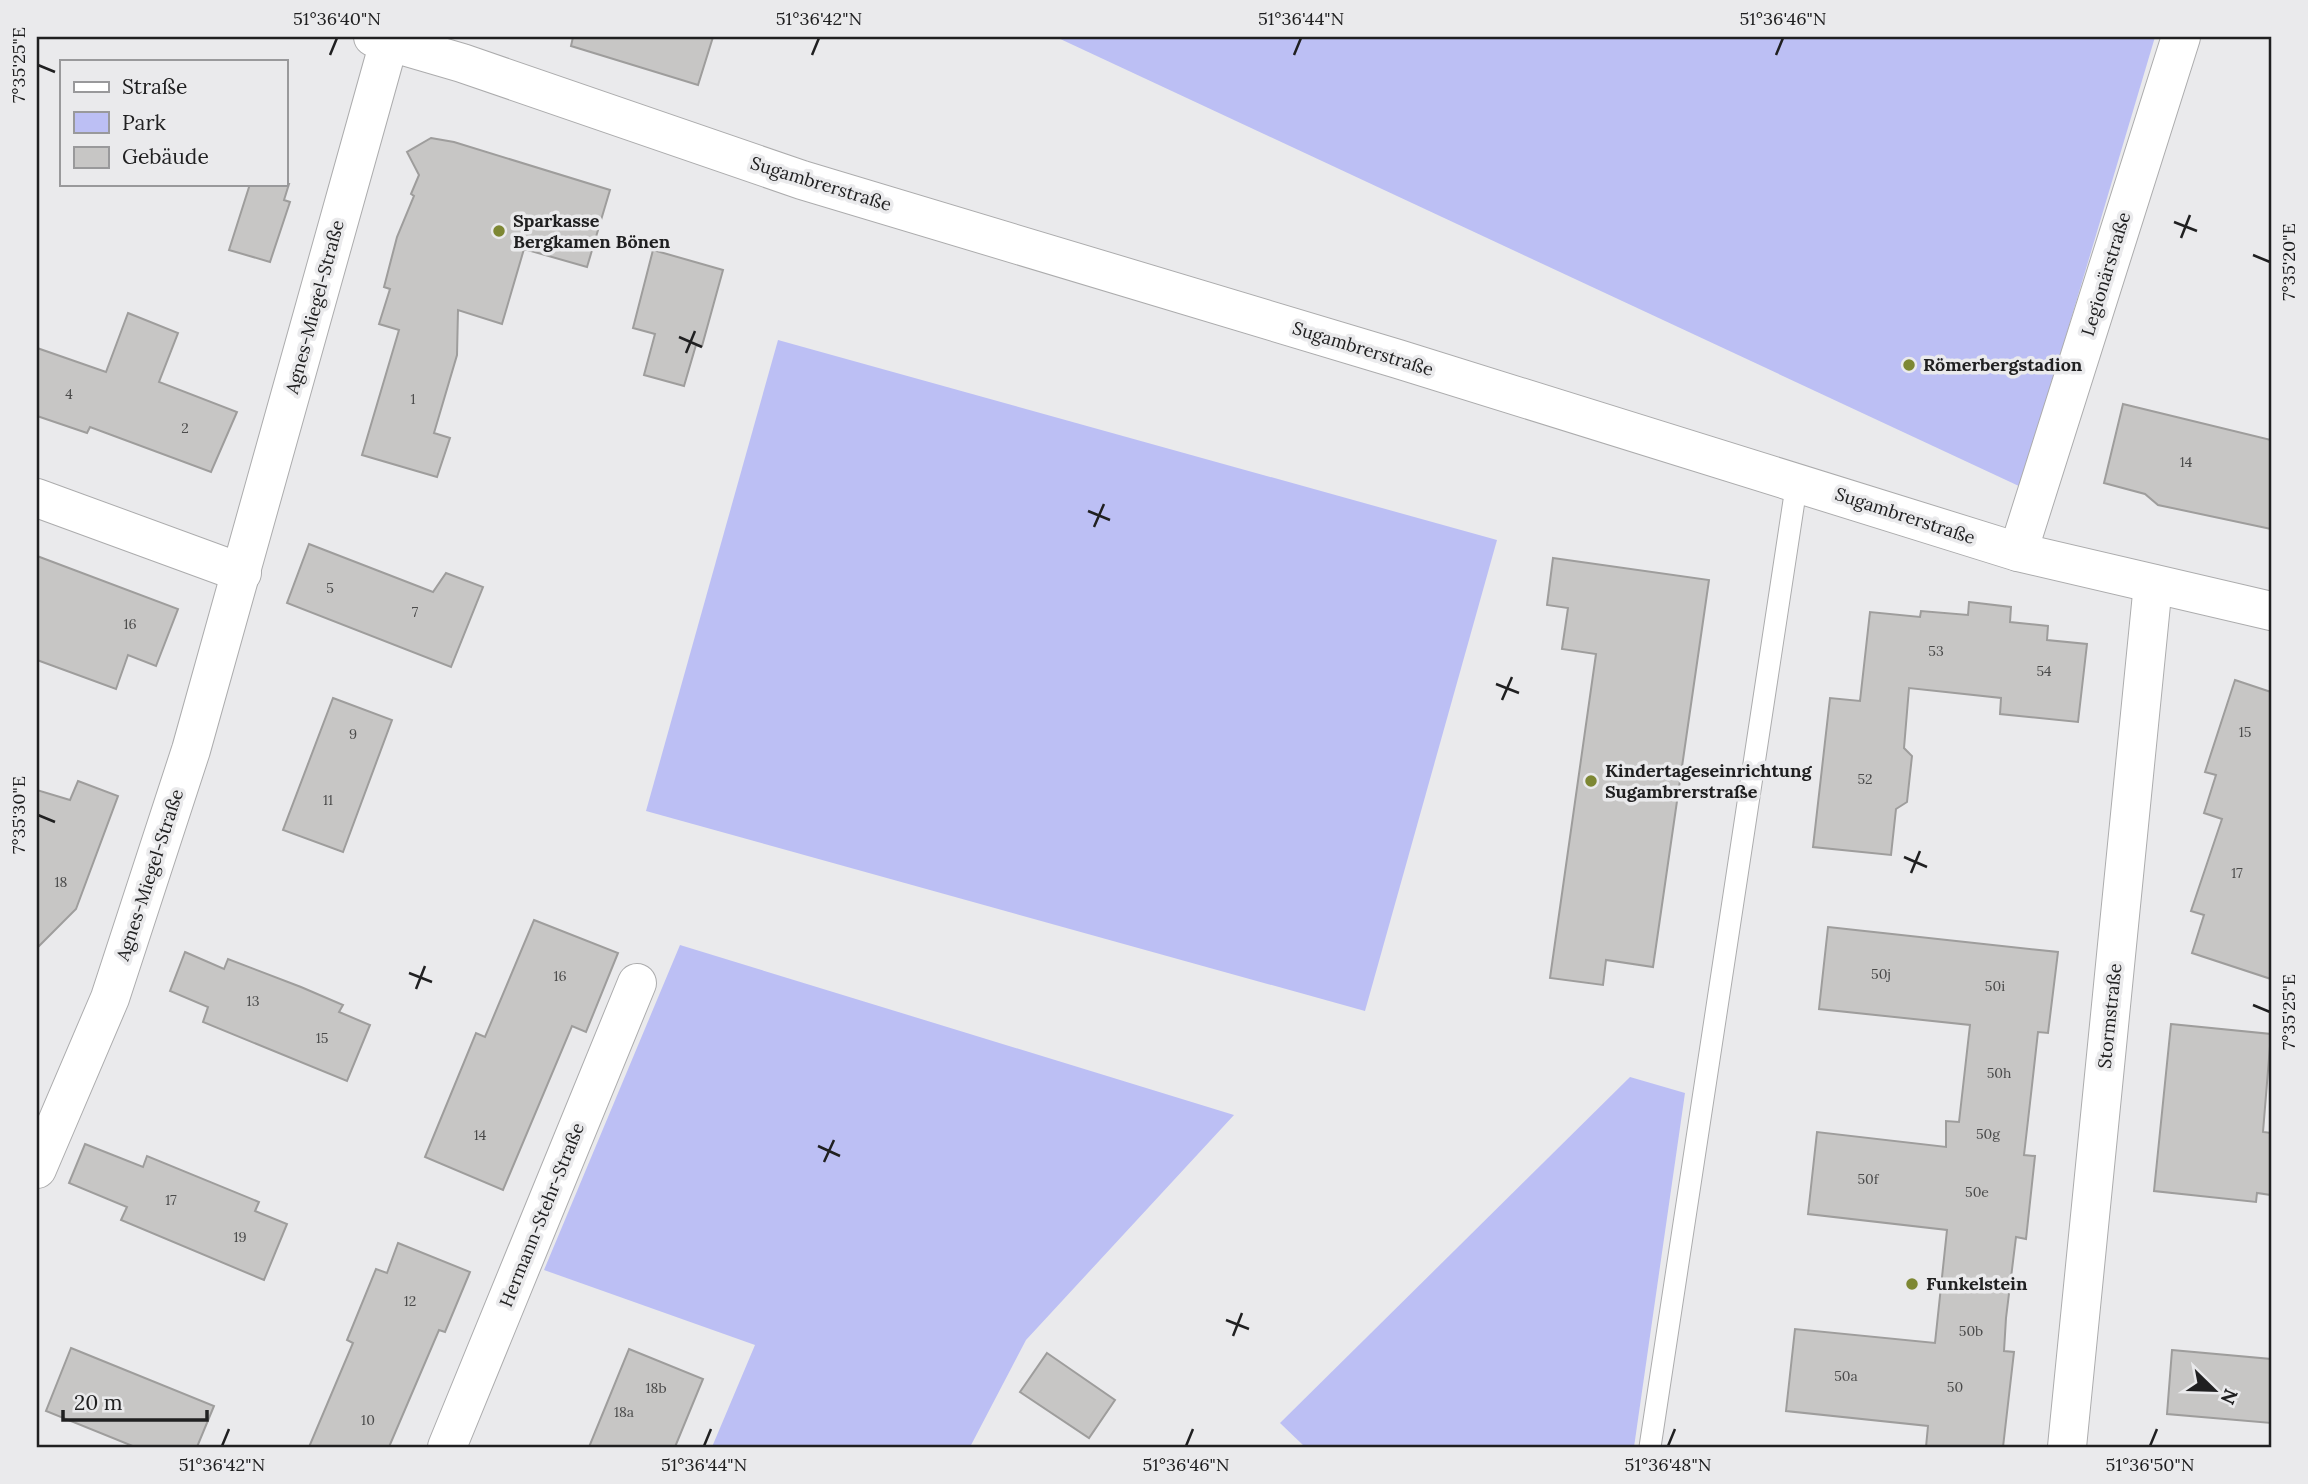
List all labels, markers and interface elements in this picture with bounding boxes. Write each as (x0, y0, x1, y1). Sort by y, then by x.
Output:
text: 51°36'40"N (293, 7, 381, 30)
text: 51°36'42"N (776, 7, 862, 30)
text: 51°36'44"N (1258, 7, 1344, 30)
text: 51°36'46"N (1739, 7, 1827, 30)
text: 7°35'25"E (7, 27, 30, 103)
legend (60, 60, 287, 186)
text: Straße (122, 73, 187, 100)
text: Park (122, 109, 166, 136)
text: Gebäude (122, 143, 209, 170)
street label: Sugambrerstraße (748, 151, 895, 216)
place label: Sparkasse Bergkamen Bönen (513, 209, 671, 253)
street label: Legionärstraße (2076, 209, 2135, 339)
street label: Agnes-Miegel-Straße (280, 217, 349, 397)
marker: Sparkasse Bergkamen Bönen (491, 223, 507, 239)
text: 7°35'20"E (2277, 223, 2300, 301)
street label: Sugambrerstraße (1290, 316, 1437, 381)
place label: Römerbergstadion (1923, 353, 2083, 376)
marker: Römerbergstadion (1901, 357, 1917, 373)
house number: 4 (65, 385, 73, 403)
house number: 1 (410, 390, 416, 408)
house number: 2 (181, 419, 189, 437)
house number: 14 (2180, 453, 2193, 471)
street label: Sugambrerstraße (1832, 482, 1978, 549)
house number: 5 (326, 579, 334, 597)
house number: 7 (412, 603, 419, 621)
house number: 16 (123, 615, 137, 633)
house number: 53 (1928, 642, 1944, 660)
house number: 54 (2036, 662, 2052, 680)
house number: 15 (2239, 723, 2251, 741)
house number: 9 (349, 725, 357, 743)
place label: Kindertageseinrichtung Sugambrerstraße (1605, 759, 1812, 803)
house number: 52 (1857, 770, 1873, 788)
marker: Kindertageseinrichtung Sugambrerstraße (1583, 773, 1599, 789)
text: 7°35'30"E (7, 776, 30, 854)
street label: Agnes-Miegel-Straße (111, 786, 188, 965)
house number: 11 (323, 791, 333, 809)
house number: 17 (2231, 864, 2243, 882)
house number: 18 (55, 873, 68, 891)
street label: Stormstraße (2093, 962, 2126, 1070)
house number: 50j (1871, 965, 1891, 983)
house number: 16 (553, 967, 567, 985)
text: 7°35'25"E (2277, 974, 2300, 1050)
house number: 50i (1985, 977, 2005, 995)
house number: 13 (247, 992, 260, 1010)
house number: 15 (316, 1029, 328, 1047)
house number: 50h (1987, 1064, 2011, 1082)
street label: Hermann-Stehr-Straße (494, 1119, 589, 1310)
house number: 50g (1976, 1125, 2000, 1143)
house number: 14 (474, 1126, 487, 1144)
house number: 50f (1857, 1170, 1880, 1188)
house number: 50e (1965, 1183, 1989, 1201)
house number: 17 (165, 1191, 177, 1209)
house number: 19 (233, 1228, 247, 1246)
place label: Funkelstein (1926, 1272, 2028, 1295)
marker: Funkelstein (1904, 1276, 1920, 1292)
house number: 12 (404, 1292, 416, 1310)
house number: 50b (1959, 1322, 1983, 1340)
north arrow (2178, 1354, 2248, 1424)
house number: 50a (1834, 1367, 1858, 1385)
house number: 50 (1947, 1378, 1963, 1396)
scale bar (63, 1379, 206, 1423)
house number: 18b (645, 1379, 667, 1397)
text: N (2216, 1385, 2244, 1408)
text: 20 m (74, 1389, 123, 1416)
house number: 18a (614, 1403, 634, 1421)
house number: 10 (361, 1411, 375, 1429)
text: 51°36'42"N (179, 1453, 265, 1476)
text: 51°36'44"N (661, 1453, 747, 1476)
text: 51°36'46"N (1142, 1453, 1230, 1476)
text: 51°36'48"N (1625, 1453, 1711, 1476)
text: 51°36'50"N (2106, 1453, 2194, 1476)

